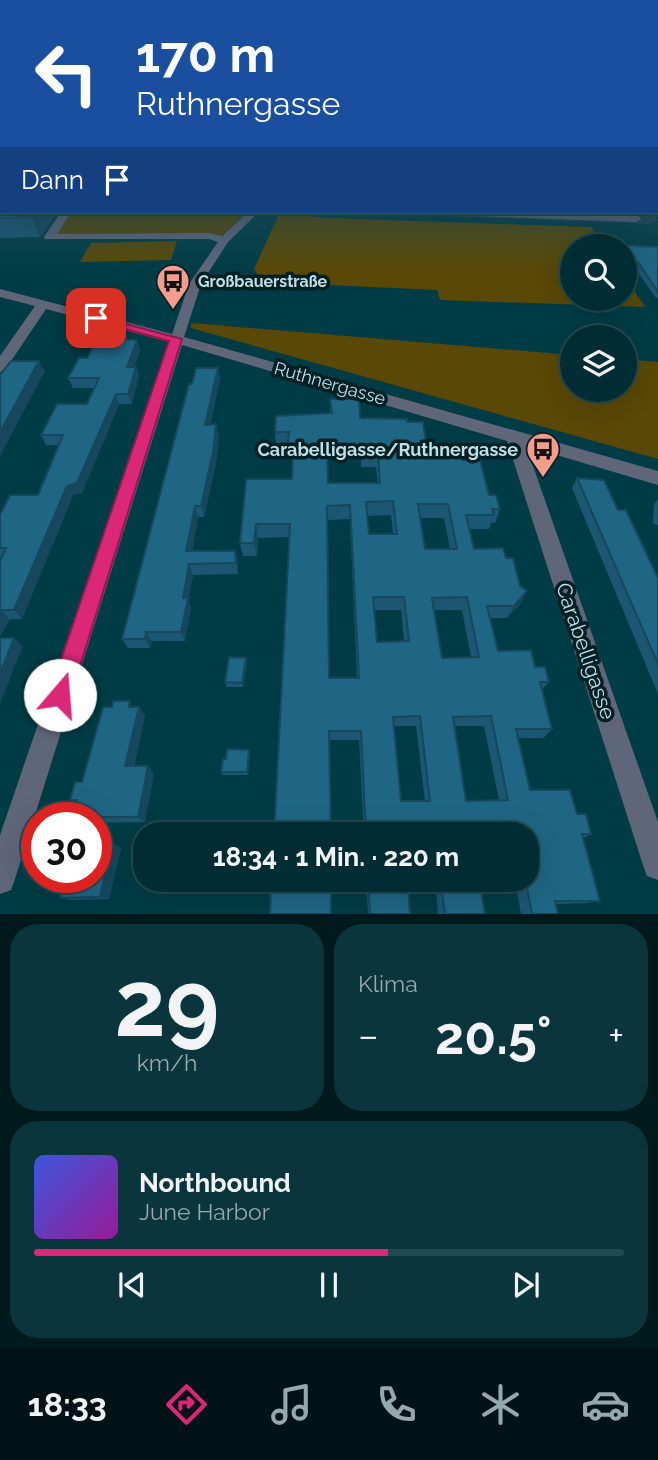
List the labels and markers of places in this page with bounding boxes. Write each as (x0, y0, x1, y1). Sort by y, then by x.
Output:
bus stop icon: Großbauerstraße (154, 262, 192, 311)
place label: Großbauerstraße (198, 272, 328, 291)
pin (66, 288, 126, 348)
bus stop icon: Carabelligasse/Ruthnergasse (524, 430, 562, 479)
place label: Carabelligasse/Ruthnergasse (257, 439, 518, 460)

